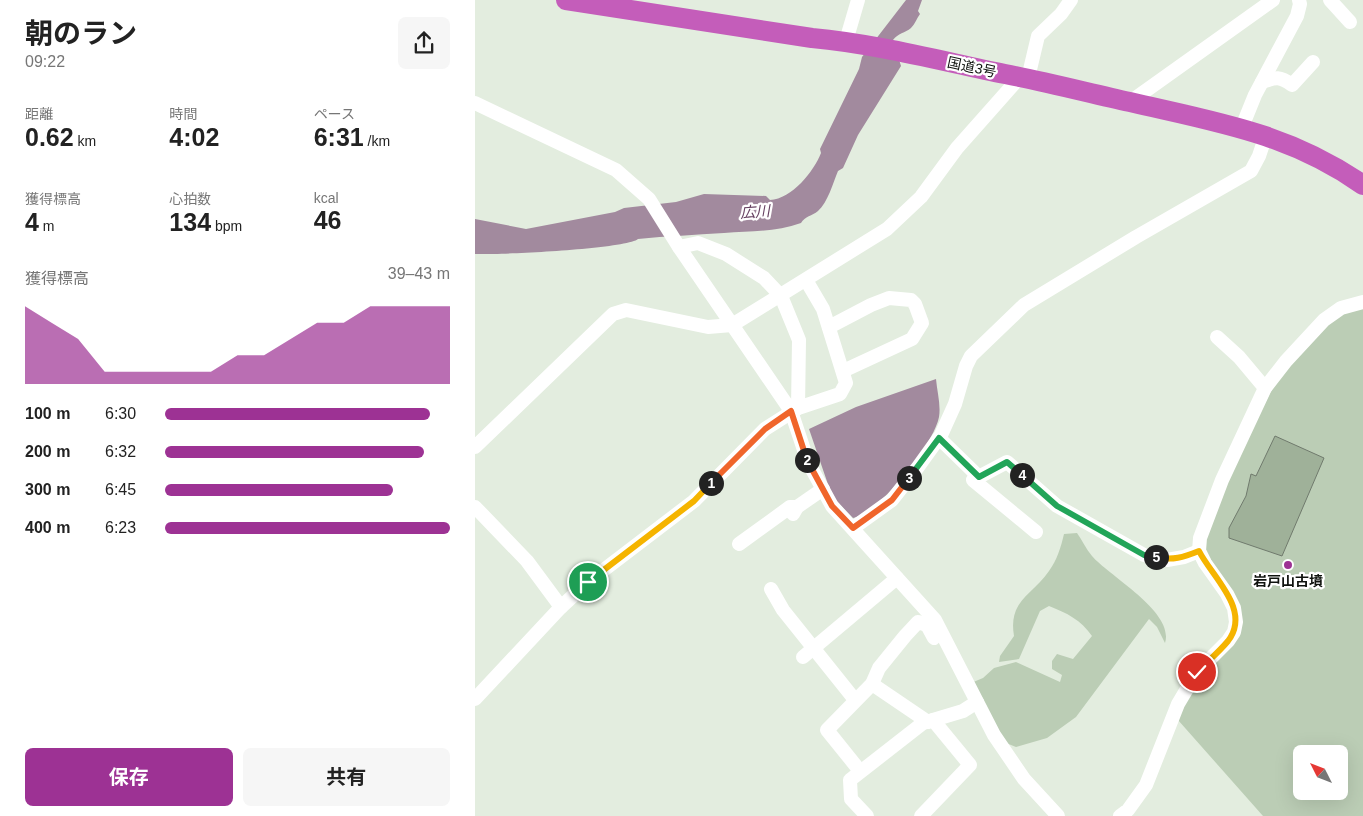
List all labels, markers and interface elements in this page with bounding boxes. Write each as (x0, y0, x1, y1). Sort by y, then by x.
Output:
button: share (398, 17, 450, 69)
text: 朝のラン (25, 18, 137, 49)
text: 09:22 (25, 53, 65, 70)
street label: 国道3号 (946, 54, 998, 80)
text: 距離 (25, 106, 53, 122)
text: 時間 (169, 106, 197, 122)
text: ペース (314, 106, 355, 122)
text: 0.62 (25, 123, 74, 151)
text: 4:02 (169, 123, 219, 151)
text: 6:31 (314, 123, 364, 151)
text: km (74, 133, 96, 149)
text: /km (364, 133, 390, 149)
text: kcal (314, 190, 339, 206)
text: 獲得標高 (25, 191, 81, 207)
text: 心拍数 (169, 191, 211, 207)
water label: 広川 (739, 202, 773, 221)
text: 46 (314, 206, 341, 234)
text: 4 (25, 208, 39, 236)
text: 134 (169, 208, 211, 236)
text: m (39, 218, 54, 234)
text: bpm (211, 218, 242, 234)
text: 39–43 m (388, 265, 450, 282)
text: 獲得標高 (25, 270, 89, 287)
text: 100 m (25, 405, 70, 422)
text: 6:30 (105, 405, 136, 422)
text: 200 m (25, 443, 70, 460)
text: 6:32 (105, 443, 136, 460)
pin: 2 (795, 448, 819, 472)
text: 2 (804, 452, 811, 468)
pin: 4 (1009, 462, 1035, 488)
pin: 3 (897, 466, 921, 490)
text: 4 (1019, 467, 1026, 483)
pin: 1 (699, 470, 723, 496)
text: 3 (906, 470, 913, 486)
text: 1 (708, 475, 715, 491)
text: 300 m (25, 481, 70, 498)
text: 6:45 (105, 481, 136, 498)
text: 400 m (25, 519, 70, 536)
text: 6:23 (105, 519, 136, 536)
pin: 5 (1143, 544, 1169, 570)
text: 5 (1153, 549, 1160, 565)
marker: 岩戸山古墳 (1282, 559, 1294, 571)
pin (567, 561, 609, 603)
icon: arrive (574, 568, 602, 596)
place label: 岩戸山古墳 (1253, 573, 1323, 589)
pin (1176, 651, 1218, 693)
icon: check (1183, 658, 1211, 686)
north arrow (1293, 745, 1347, 800)
map controls (1293, 745, 1348, 800)
button: 保存 (25, 748, 233, 806)
button: 共有 (243, 748, 450, 806)

